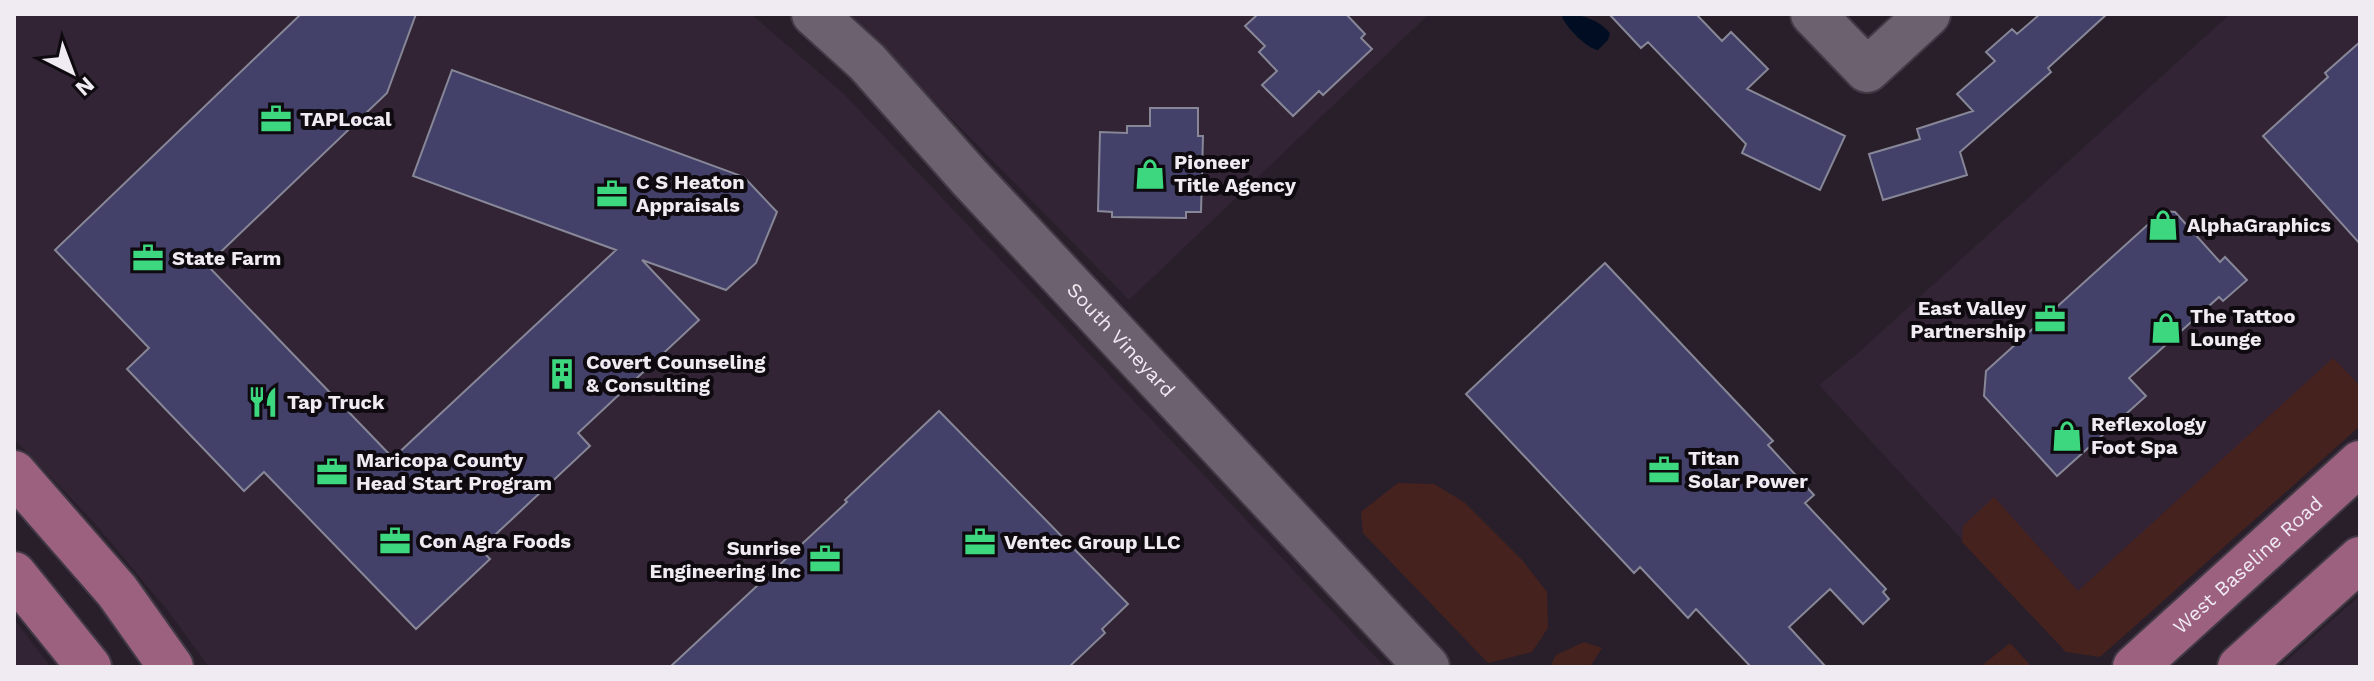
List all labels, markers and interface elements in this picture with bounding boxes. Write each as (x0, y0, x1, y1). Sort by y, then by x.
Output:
north arrow (32, 32, 112, 112)
text: N (71, 72, 99, 101)
office icon: TAPLocal (259, 102, 293, 136)
place label: TAPLocal (300, 107, 392, 131)
place label: Pioneer Title Agency (1174, 150, 1297, 197)
shop icon: Pioneer Title Agency (1133, 157, 1167, 191)
place label: C S Heaton Appraisals (636, 170, 745, 217)
office icon: C S Heaton Appraisals (595, 177, 629, 211)
shop icon: AlphaGraphics (2146, 208, 2180, 242)
place label: AlphaGraphics (2187, 213, 2331, 237)
office icon: State Farm (131, 241, 165, 275)
place label: State Farm (172, 246, 281, 270)
street label: South Vineyard (1062, 278, 1180, 402)
place label: East Valley Partnership (1910, 296, 2027, 343)
office icon: East Valley Partnership (2033, 302, 2067, 336)
place label: The Tattoo Lounge (2190, 304, 2295, 351)
shop icon: The Tattoo Lounge (2149, 311, 2183, 345)
place label: Covert Counseling & Consulting (586, 350, 766, 397)
building icon: Covert Counseling & Consulting (545, 357, 579, 391)
restaurant icon: Tap Truck (246, 385, 280, 419)
place label: Tap Truck (287, 390, 385, 414)
place label: Reflexology Foot Spa (2091, 412, 2207, 459)
shop icon: Reflexology Foot Spa (2050, 419, 2084, 453)
place label: Titan Solar Power (1688, 446, 1808, 493)
place label: Maricopa County Head Start Program (356, 448, 552, 495)
office icon: Titan Solar Power (1647, 453, 1681, 487)
office icon: Maricopa County Head Start Program (315, 455, 349, 489)
street label: West Baseline Road (2168, 491, 2327, 639)
office icon: Con Agra Foods (378, 524, 412, 558)
office icon: Ventec Group LLC (963, 525, 997, 559)
place label: Con Agra Foods (419, 529, 571, 553)
place label: Ventec Group LLC (1004, 530, 1181, 554)
place label: Sunrise Engineering Inc (650, 536, 801, 583)
office icon: Sunrise Engineering Inc (808, 542, 842, 576)

